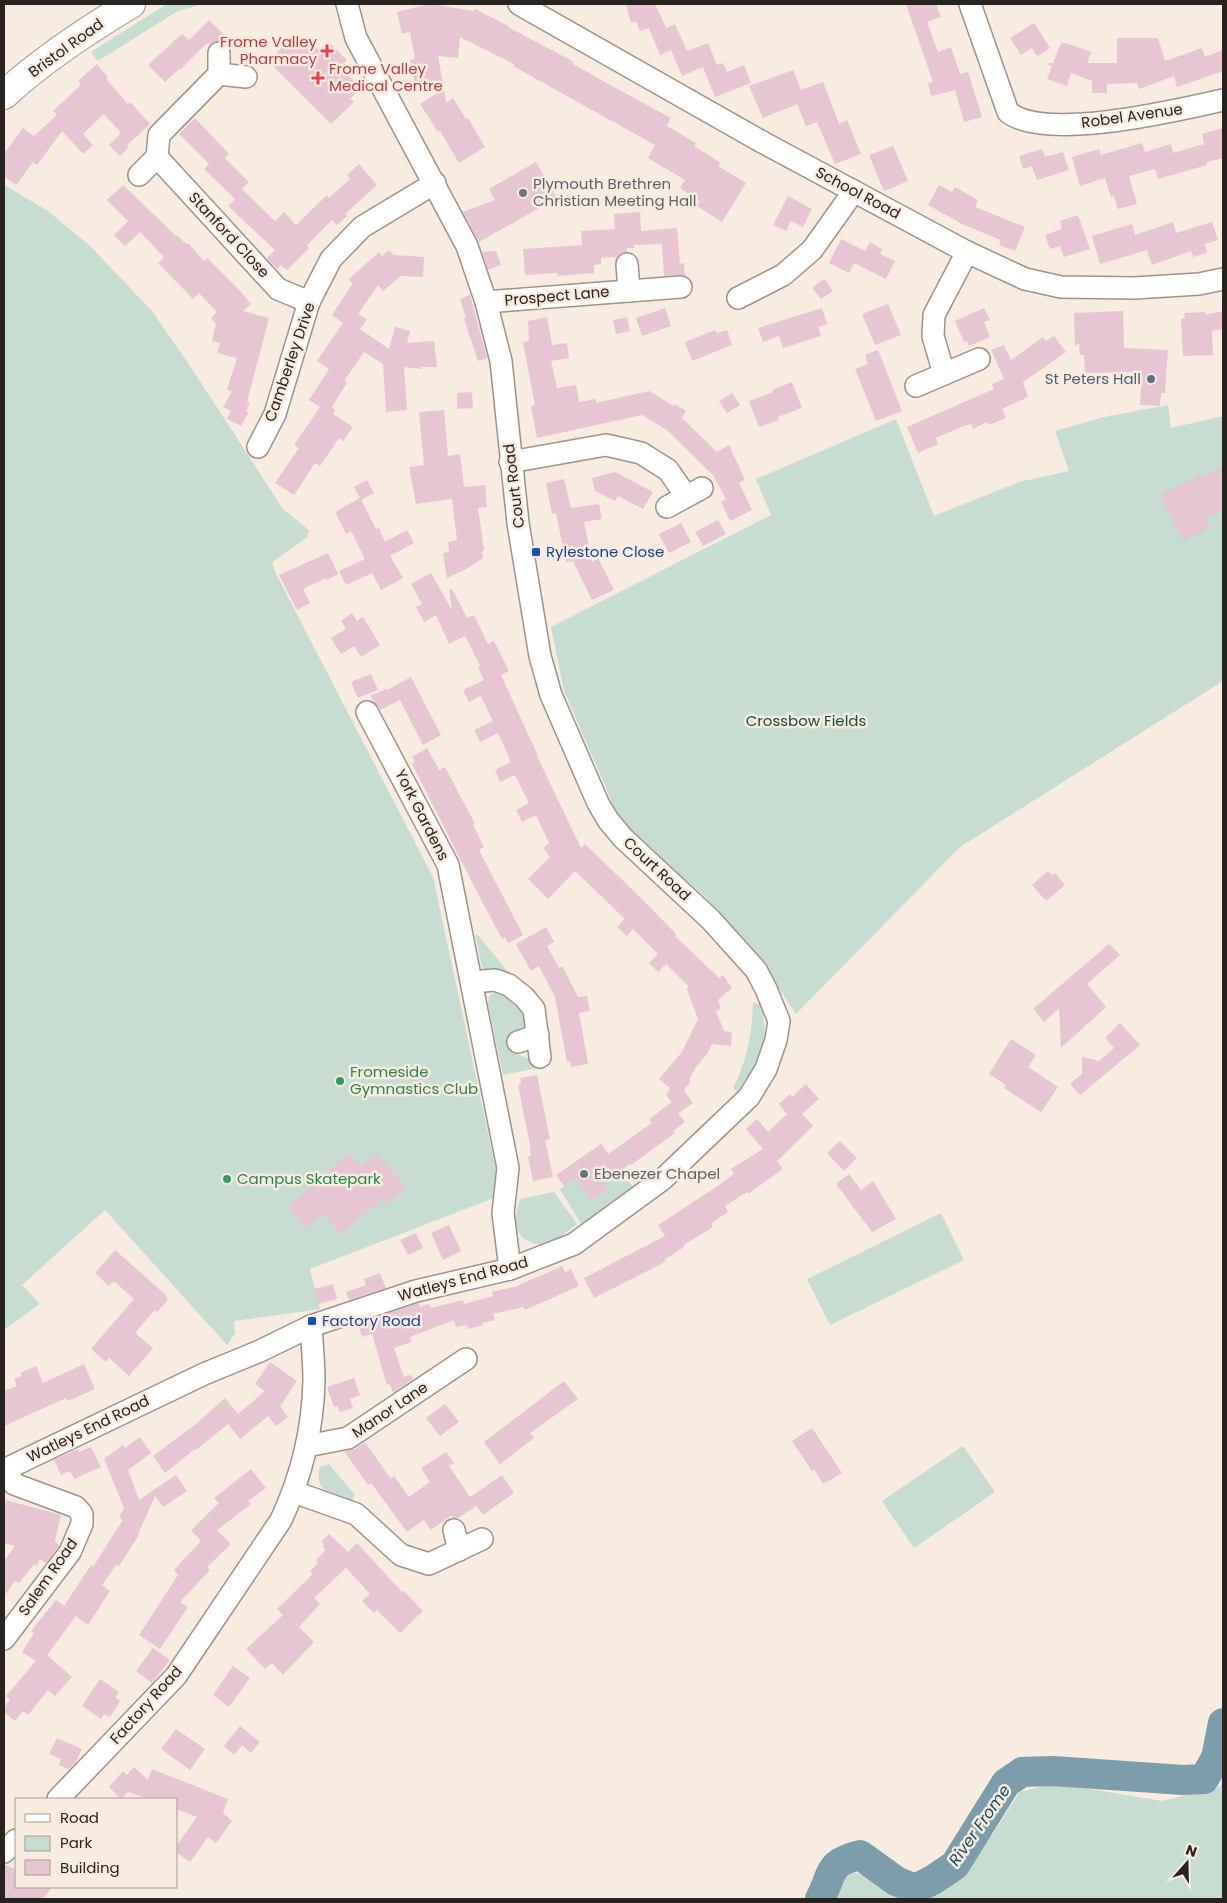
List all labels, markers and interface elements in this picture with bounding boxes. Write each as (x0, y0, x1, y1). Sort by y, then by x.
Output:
street label: Bristol Road (24, 13, 108, 82)
place label: Frome Valley Pharmacy (220, 31, 318, 69)
marker: Frome Valley Pharmacy (321, 45, 333, 57)
place label: Frome Valley Medical Centre (329, 58, 443, 96)
marker: Frome Valley Medical Centre (311, 71, 325, 85)
street label: Robel Avenue (1080, 98, 1184, 133)
street label: School Road (812, 161, 904, 224)
place label: Plymouth Brethren Christian Meeting Hall (533, 173, 697, 211)
street label: Stanford Close (184, 187, 275, 282)
marker: Plymouth Brethren Christian Meeting Hall (517, 187, 529, 199)
street label: Prospect Lane (504, 280, 610, 311)
street label: Camberley Drive (259, 299, 320, 424)
place label: St Peters Hall (1045, 368, 1141, 389)
marker: St Peters Hall (1145, 373, 1157, 385)
street label: Court Road (498, 443, 529, 529)
place label: Rylestone Close (546, 541, 664, 562)
marker: Rylestone Close (530, 546, 542, 558)
park label: Crossbow Fields (746, 710, 867, 731)
street label: York Gardens (390, 765, 455, 864)
street label: Court Road (619, 832, 696, 905)
place label: Fromeside Gymnastics Club (350, 1061, 478, 1099)
marker: Fromeside Gymnastics Club (334, 1075, 346, 1087)
place label: Ebenezer Chapel (594, 1163, 720, 1184)
place label: Campus Skatepark (237, 1168, 381, 1189)
marker: Ebenezer Chapel (578, 1168, 590, 1180)
marker: Campus Skatepark (221, 1173, 233, 1185)
street label: Watleys End Road (395, 1251, 530, 1306)
place label: Factory Road (322, 1310, 421, 1331)
marker: Factory Road (306, 1315, 318, 1327)
street label: Manor Lane (348, 1376, 432, 1443)
street label: Watleys End Road (23, 1390, 153, 1467)
street label: Salem Road (13, 1534, 82, 1620)
street label: Factory Road (105, 1661, 187, 1748)
water label: River Frome (943, 1780, 1016, 1870)
legend (15, 1798, 178, 1888)
text: Road (60, 1807, 99, 1828)
text: Park (60, 1832, 92, 1853)
north arrow (1162, 1838, 1212, 1888)
text: N (1183, 1840, 1200, 1862)
text: Building (60, 1857, 120, 1878)

